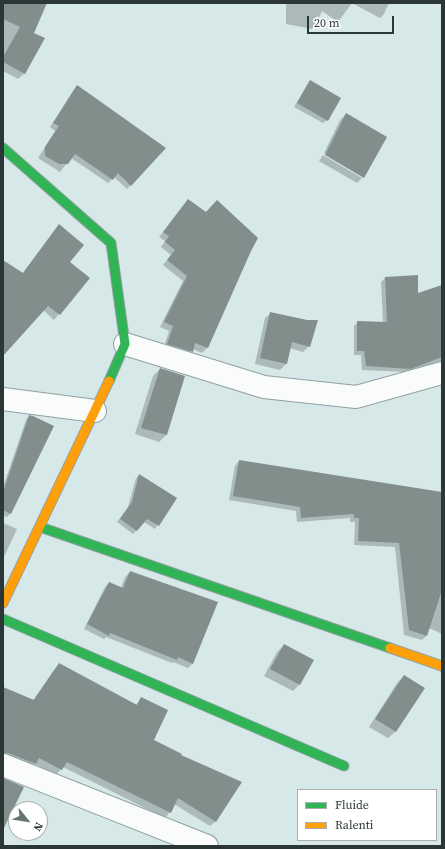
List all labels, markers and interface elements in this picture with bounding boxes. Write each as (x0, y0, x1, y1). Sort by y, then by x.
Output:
scale bar (309, 8, 396, 34)
text: 20 m (314, 15, 340, 31)
legend (297, 789, 437, 841)
text: Fluide (335, 797, 369, 813)
north arrow (8, 801, 48, 841)
text: Ralenti (335, 817, 373, 833)
text: N (29, 820, 46, 834)

